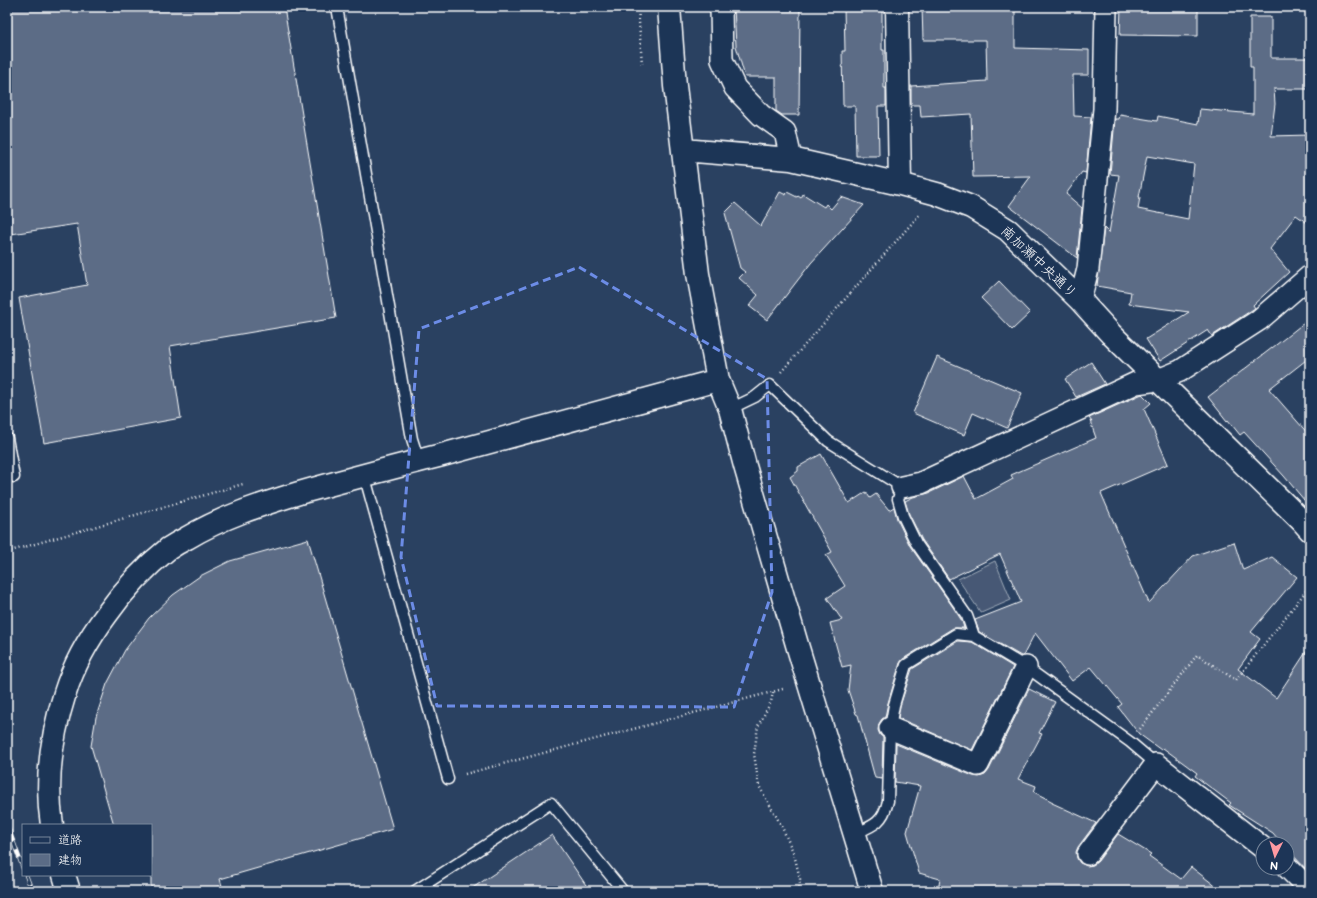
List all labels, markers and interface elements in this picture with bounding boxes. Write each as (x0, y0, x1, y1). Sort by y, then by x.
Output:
street label: 南加瀬中央通り (997, 222, 1081, 302)
legend (22, 824, 152, 876)
text: 道路 (58, 833, 82, 848)
north arrow (1255, 836, 1295, 876)
text: 建物 (58, 853, 82, 868)
text: N (1269, 859, 1279, 872)

